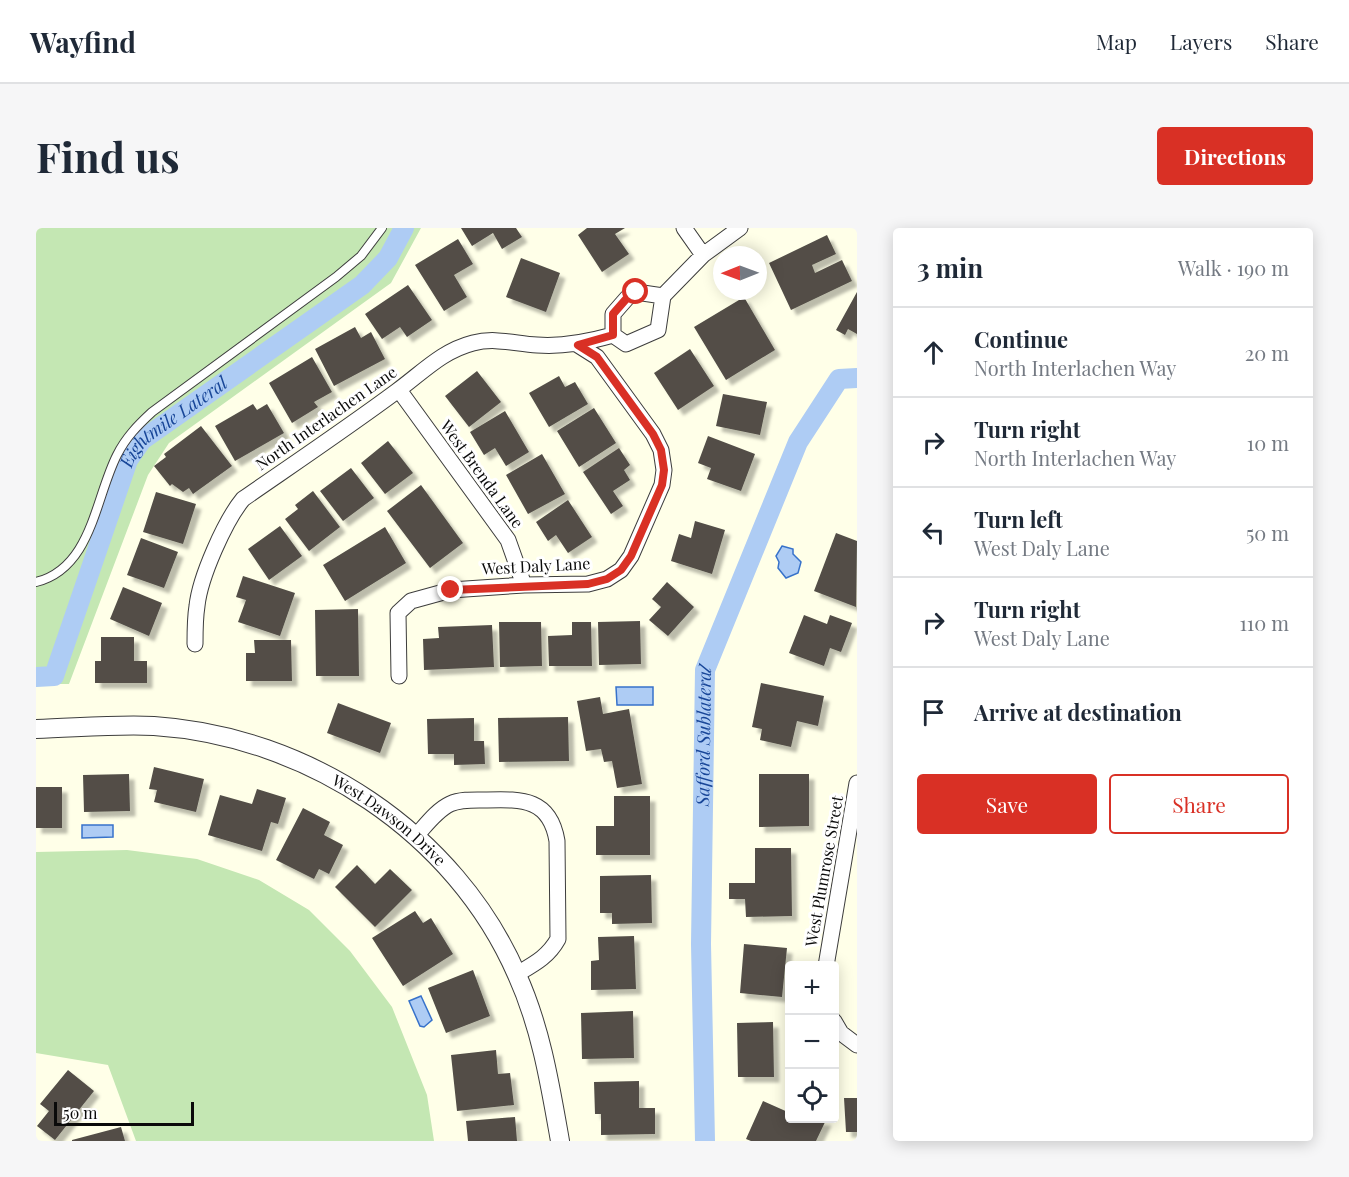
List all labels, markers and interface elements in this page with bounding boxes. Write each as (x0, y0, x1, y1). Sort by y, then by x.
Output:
text: Wayfind (30, 23, 136, 60)
text: Map (1096, 27, 1137, 55)
text: Layers (1170, 27, 1232, 55)
text: Share (1265, 27, 1319, 55)
button: Directions (1157, 127, 1313, 185)
text: Find us (36, 128, 180, 184)
north arrow (713, 246, 767, 300)
text: 3 min (917, 250, 983, 285)
text: Walk · 190 m (1178, 254, 1289, 281)
route start (622, 278, 648, 304)
text: Continue (974, 324, 1068, 354)
icon: ahead (917, 336, 950, 369)
text: 20 m (1245, 339, 1289, 366)
text: North Interlachen Way (974, 354, 1176, 381)
street label: North Interlachen Lane (251, 361, 400, 474)
water label: Eightmile Lateral (113, 370, 232, 471)
text: Turn right (974, 414, 1080, 444)
street label: West Brenda Lane (436, 415, 529, 532)
icon: right (917, 426, 950, 459)
text: 10 m (1247, 429, 1289, 456)
text: North Interlachen Way (974, 444, 1176, 471)
text: Turn left (974, 504, 1063, 534)
icon: left (917, 516, 950, 549)
text: 50 m (1246, 519, 1289, 546)
text: West Daly Lane (974, 534, 1110, 561)
street label: West Daly Lane (480, 552, 591, 579)
route end (437, 576, 463, 602)
text: Turn right (974, 594, 1080, 624)
icon: right (917, 606, 950, 639)
text: 110 m (1239, 609, 1289, 636)
text: West Daly Lane (974, 624, 1110, 651)
water label: Safford Sublateral (690, 660, 717, 807)
icon: arrive (917, 696, 950, 729)
text: Arrive at destination (974, 697, 1182, 727)
street label: West Dawson Drive (328, 769, 451, 870)
button: Save (917, 774, 1097, 834)
button: Share (1109, 774, 1289, 834)
street label: West Plumrose Street (800, 793, 847, 949)
map controls (785, 961, 839, 1123)
button: + (785, 961, 839, 1015)
button: − (785, 1015, 839, 1069)
button: locate (785, 1069, 839, 1123)
scale bar (54, 1099, 194, 1126)
text: 50 m (63, 1102, 97, 1123)

